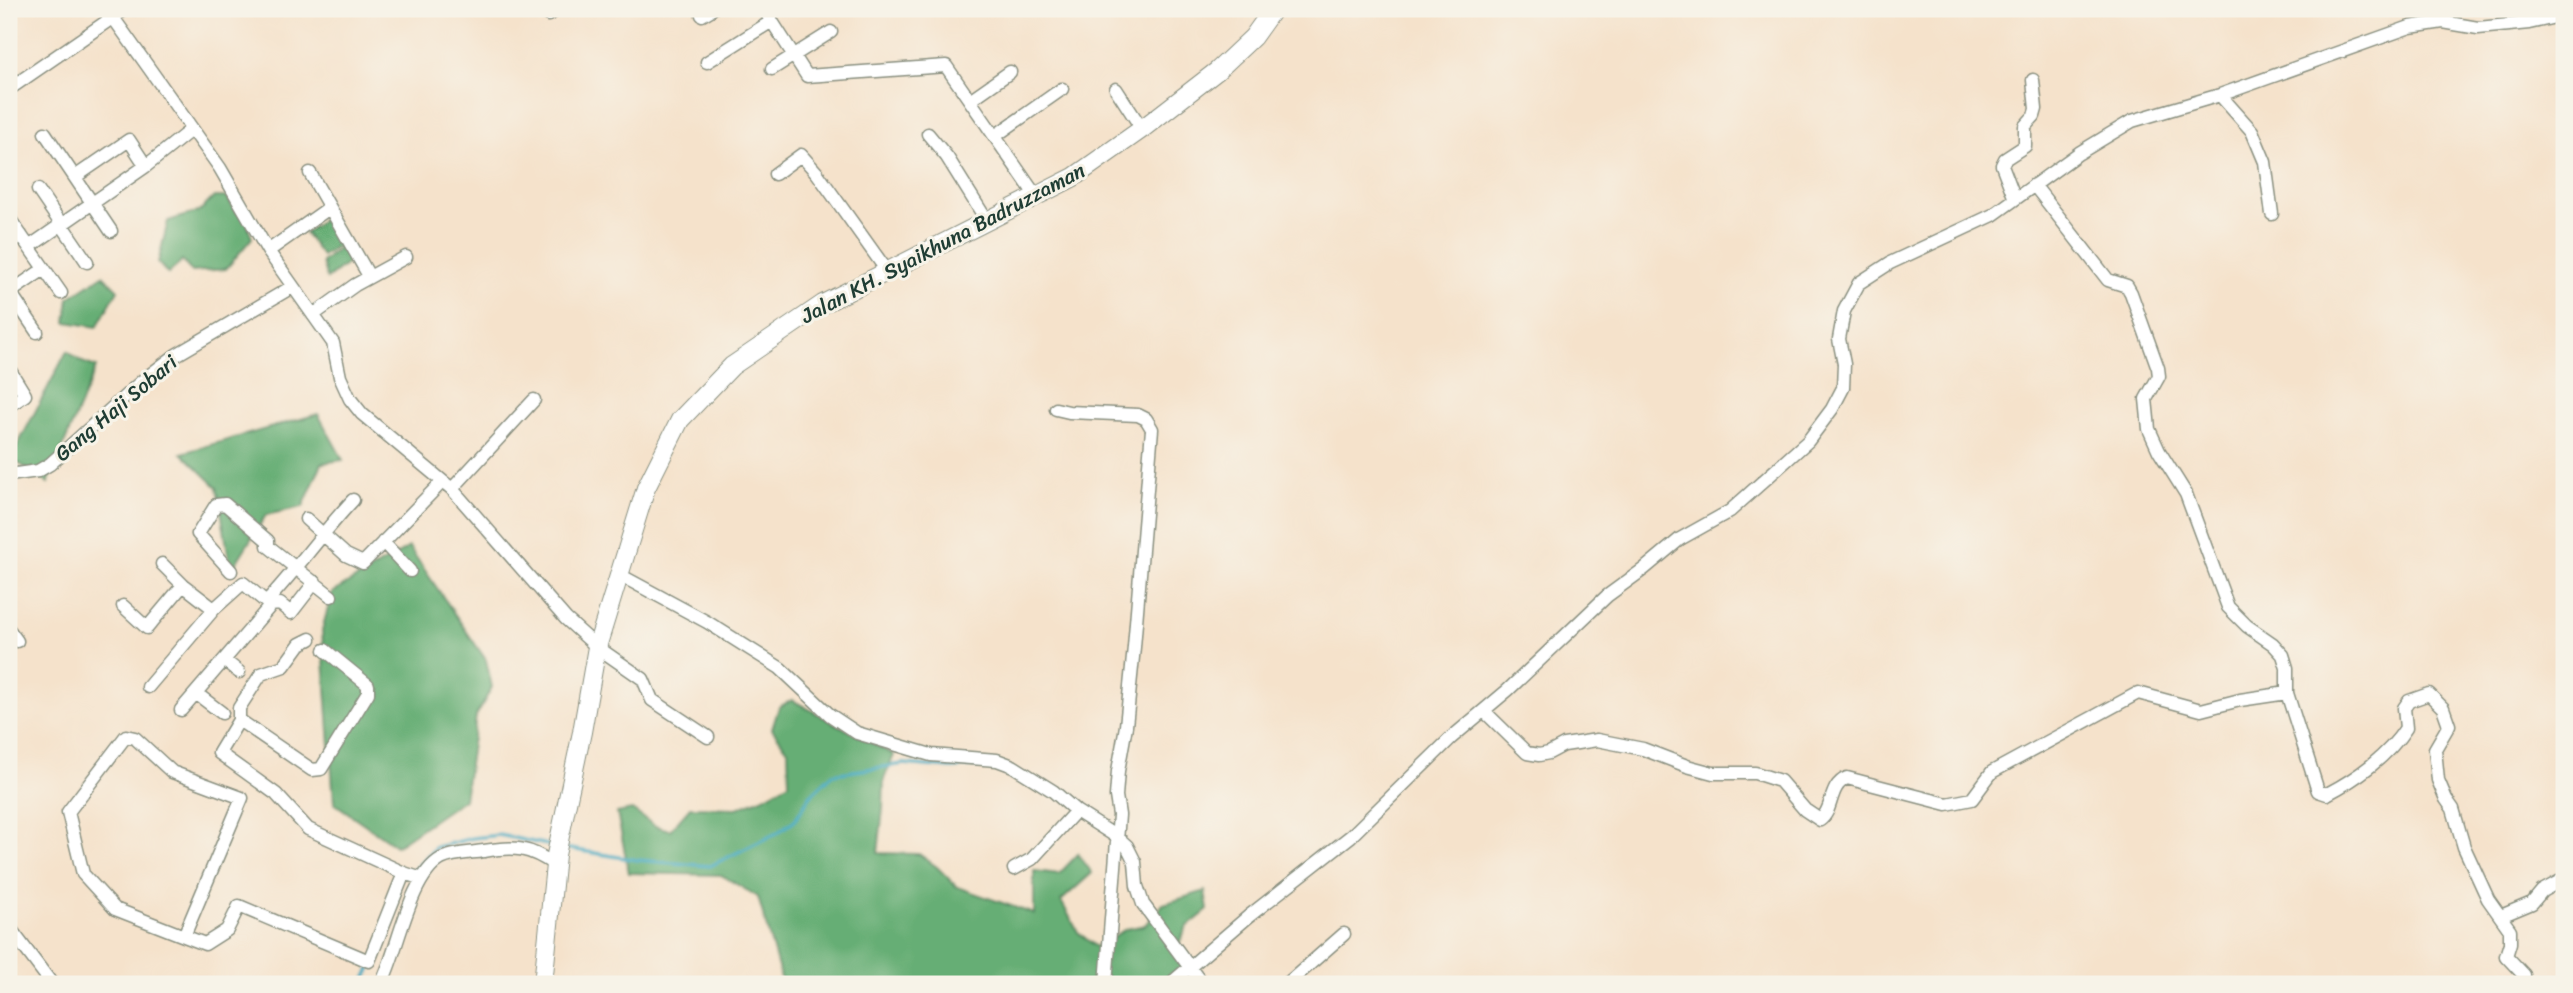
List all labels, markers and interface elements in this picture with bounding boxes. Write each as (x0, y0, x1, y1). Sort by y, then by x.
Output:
street label: Jalan KH. Syaikhuna Badruzzaman (793, 152, 1092, 335)
street label: Gang Haji Sobari (46, 344, 187, 471)

